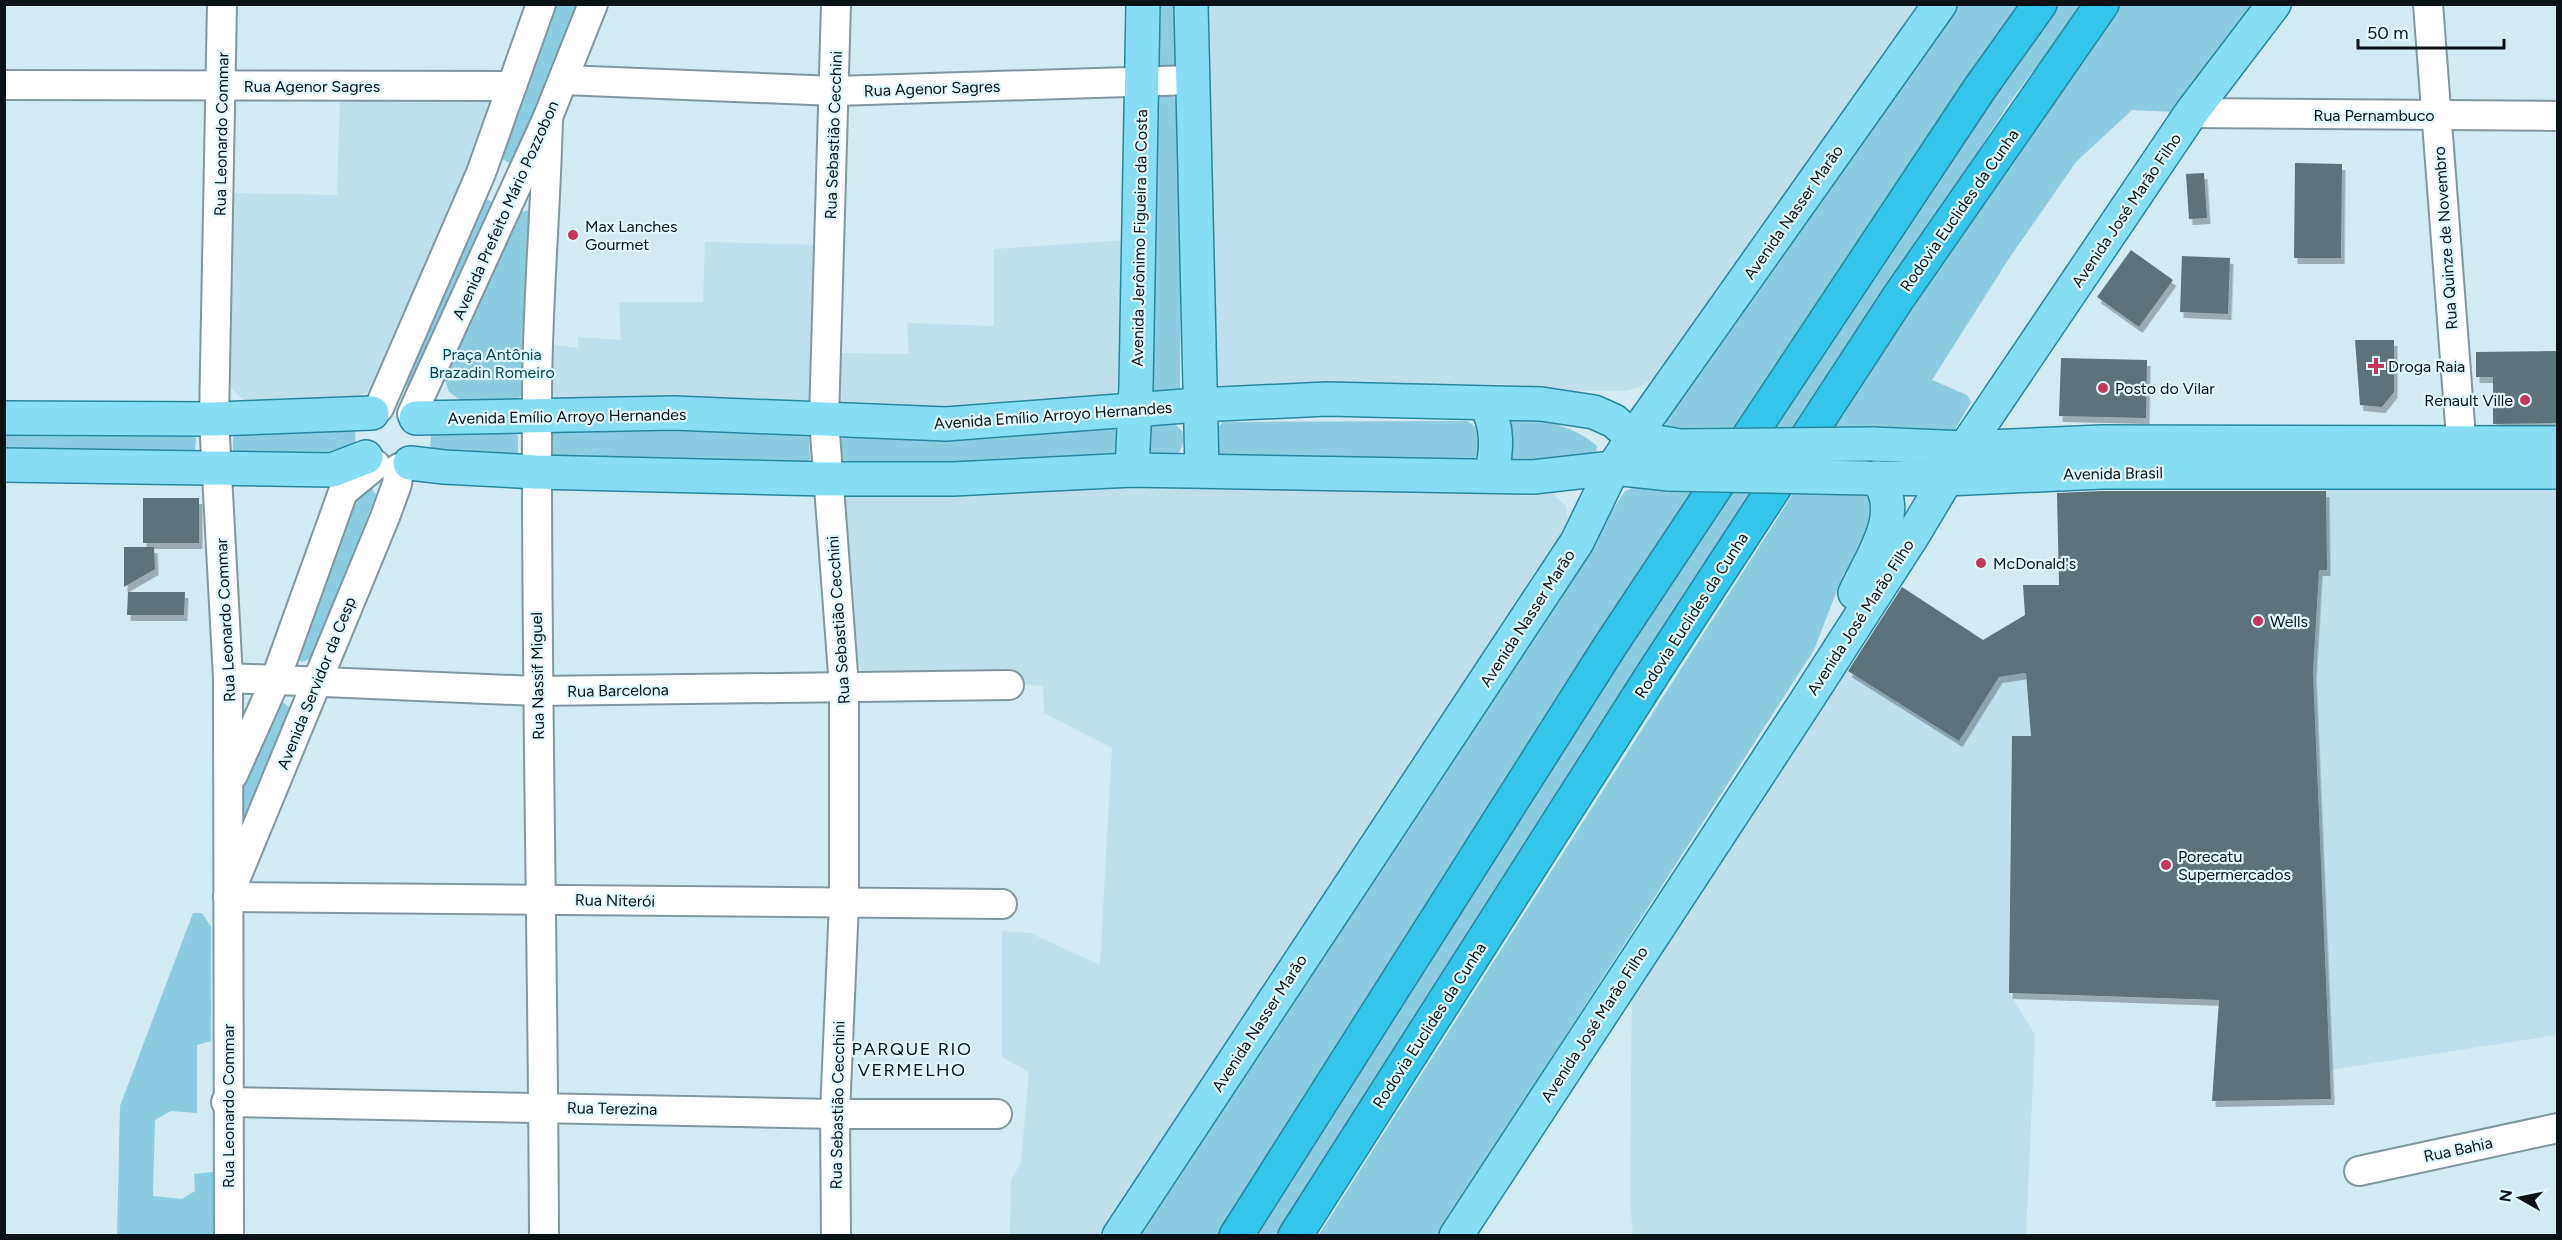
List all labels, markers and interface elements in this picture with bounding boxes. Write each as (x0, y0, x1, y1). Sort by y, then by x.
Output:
scale bar (2358, 12, 2504, 50)
text: 50 m (2367, 22, 2409, 44)
street label: Rua Sebastião Cecchini (821, 50, 846, 220)
street label: Rua Leonardo Commar (211, 51, 232, 216)
street label: Rua Agenor Sagres (244, 77, 380, 96)
street label: Rua Agenor Sagres (863, 77, 1001, 100)
street label: Avenida Prefeito Mário Pozzobon (448, 98, 562, 323)
street label: Rua Pernambuco (2313, 106, 2435, 125)
street label: Avenida Jerônimo Figueira da Costa (1128, 109, 1151, 367)
street label: Rodovia Euclides da Cunha (1896, 126, 2023, 295)
street label: Avenida José Marão Filho (2068, 130, 2185, 291)
street label: Avenida Nasser Marão (1740, 141, 1847, 283)
street label: Rua Quinze de Novembro (2430, 146, 2461, 330)
place label: Max Lanches Gourmet (585, 217, 677, 254)
marker: Max Lanches Gourmet (566, 228, 580, 242)
park label: Praça Antônia Brazadin Romeiro (429, 345, 555, 382)
place label: Droga Raia (2388, 357, 2465, 376)
marker: Droga Raia (2369, 359, 2383, 373)
place label: Posto do Vilar (2115, 379, 2215, 398)
marker: Posto do Vilar (2096, 381, 2110, 395)
place label: Renault Ville (2424, 391, 2513, 410)
marker: Renault Ville (2518, 393, 2532, 407)
street label: Avenida Emílio Arroyo Hernandes (933, 398, 1173, 433)
street label: Avenida Emílio Arroyo Hernandes (447, 405, 687, 428)
street label: Avenida Brasil (2063, 463, 2163, 484)
street label: Rodovia Euclides da Cunha (1631, 529, 1752, 702)
street label: Rua Sebastião Cecchini (823, 535, 854, 705)
street label: Avenida José Marão Filho (1803, 536, 1918, 699)
street label: Rua Leonardo Commar (212, 537, 239, 702)
street label: Avenida Nasser Marão (1476, 546, 1579, 690)
place label: McDonald's (1993, 554, 2076, 573)
marker: McDonald's (1974, 556, 1988, 570)
street label: Avenida Servidor da Cesp (273, 594, 360, 772)
street label: Rua Nassif Miguel (527, 612, 548, 740)
place label: Wells (2270, 612, 2308, 631)
marker: Wells (2251, 614, 2265, 628)
street label: Rua Barcelona (567, 680, 669, 701)
place label: Porecatu Supermercados (2178, 847, 2291, 884)
marker: Porecatu Supermercados (2159, 858, 2173, 872)
street label: Rua Niterói (575, 890, 655, 911)
street label: Rodovia Euclides da Cunha (1369, 939, 1490, 1112)
street label: Avenida José Marão Filho (1537, 943, 1652, 1106)
street label: Avenida Nasser Marão (1208, 951, 1311, 1095)
street label: Rua Sebastião Cecchini (827, 1021, 848, 1189)
street label: Rua Leonardo Commar (219, 1023, 238, 1188)
district label: PARQUE RIO VERMELHO (852, 1038, 972, 1081)
street label: Rua Terezina (567, 1098, 657, 1119)
street label: Rua Bahia (2422, 1133, 2494, 1166)
north arrow (2490, 1168, 2550, 1228)
text: N (2495, 1188, 2516, 1203)

